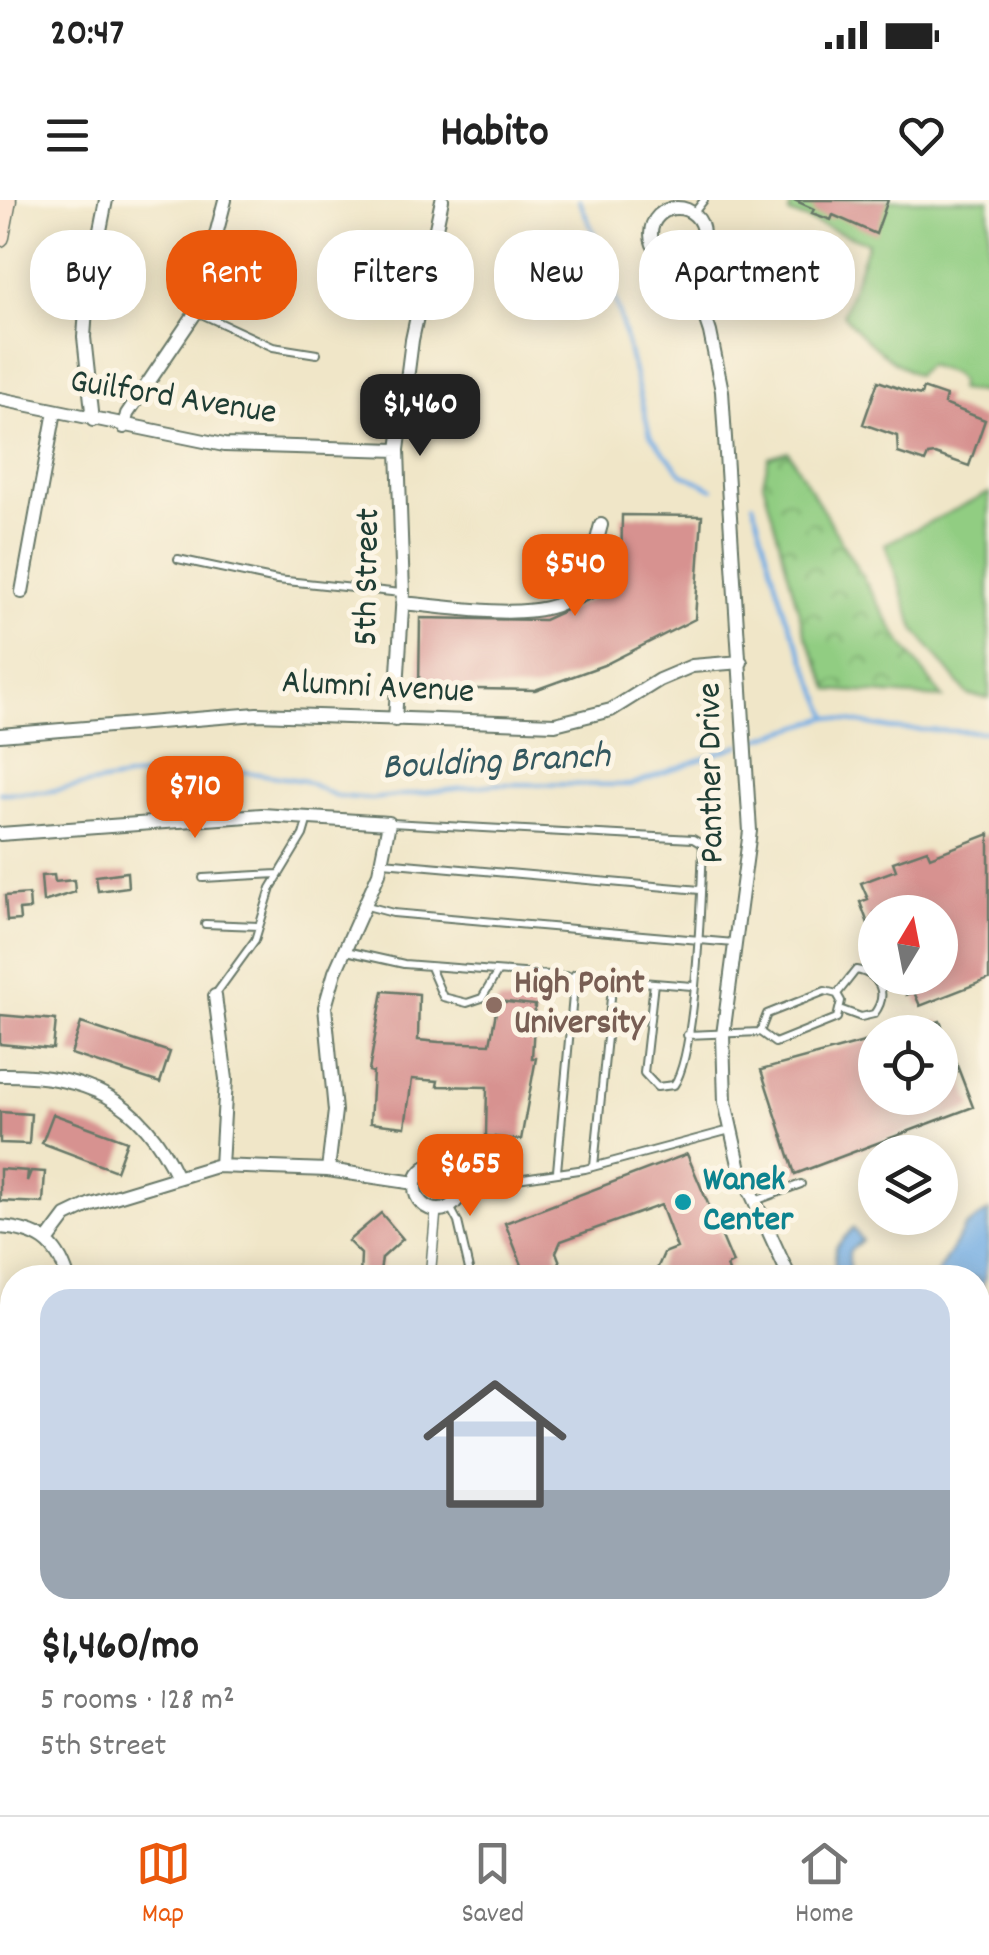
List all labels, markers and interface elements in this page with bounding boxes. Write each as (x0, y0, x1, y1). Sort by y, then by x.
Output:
text: 20:47 (50, 8, 124, 63)
text: Habito (440, 103, 549, 167)
icon: menu (40, 108, 95, 163)
icon: heart (894, 108, 949, 163)
chip: Buy (30, 230, 146, 320)
chip: Rent (166, 230, 297, 320)
chip: Filters (317, 230, 474, 320)
chip: New (494, 230, 619, 320)
chip: Apartment (639, 230, 855, 320)
street label: Guilford Avenue (66, 358, 280, 440)
pin: $1,460 (339, 374, 501, 459)
text: $1,460 (382, 383, 458, 429)
street label: 5th Street (343, 507, 395, 647)
pin: $540 (516, 534, 634, 619)
text: $540 (544, 543, 606, 589)
street label: Alumni Avenue (280, 659, 476, 719)
street label: Panther Drive (686, 682, 740, 864)
water label: Boulding Branch (381, 730, 613, 797)
pin: $710 (136, 756, 254, 841)
text: $710 (169, 765, 221, 811)
north arrow (858, 895, 958, 995)
map controls (858, 895, 958, 1235)
place label: High Point University (514, 960, 646, 1050)
marker: High Point University (483, 994, 505, 1016)
button: locate (858, 1015, 958, 1115)
pin: $655 (411, 1134, 529, 1219)
button: layers (858, 1135, 958, 1235)
text: $655 (439, 1143, 501, 1189)
place label: Wanek Center (703, 1157, 794, 1247)
marker: Wanek Center (672, 1191, 694, 1213)
icon: home (405, 1354, 585, 1534)
text: $1,460/mo (40, 1619, 199, 1679)
text: 5 rooms · 128 m² (40, 1679, 235, 1725)
text: 5th Street (40, 1725, 166, 1771)
tab: Map (136, 1836, 191, 1936)
tab: Saved (462, 1836, 524, 1936)
tab: Home (795, 1836, 853, 1936)

